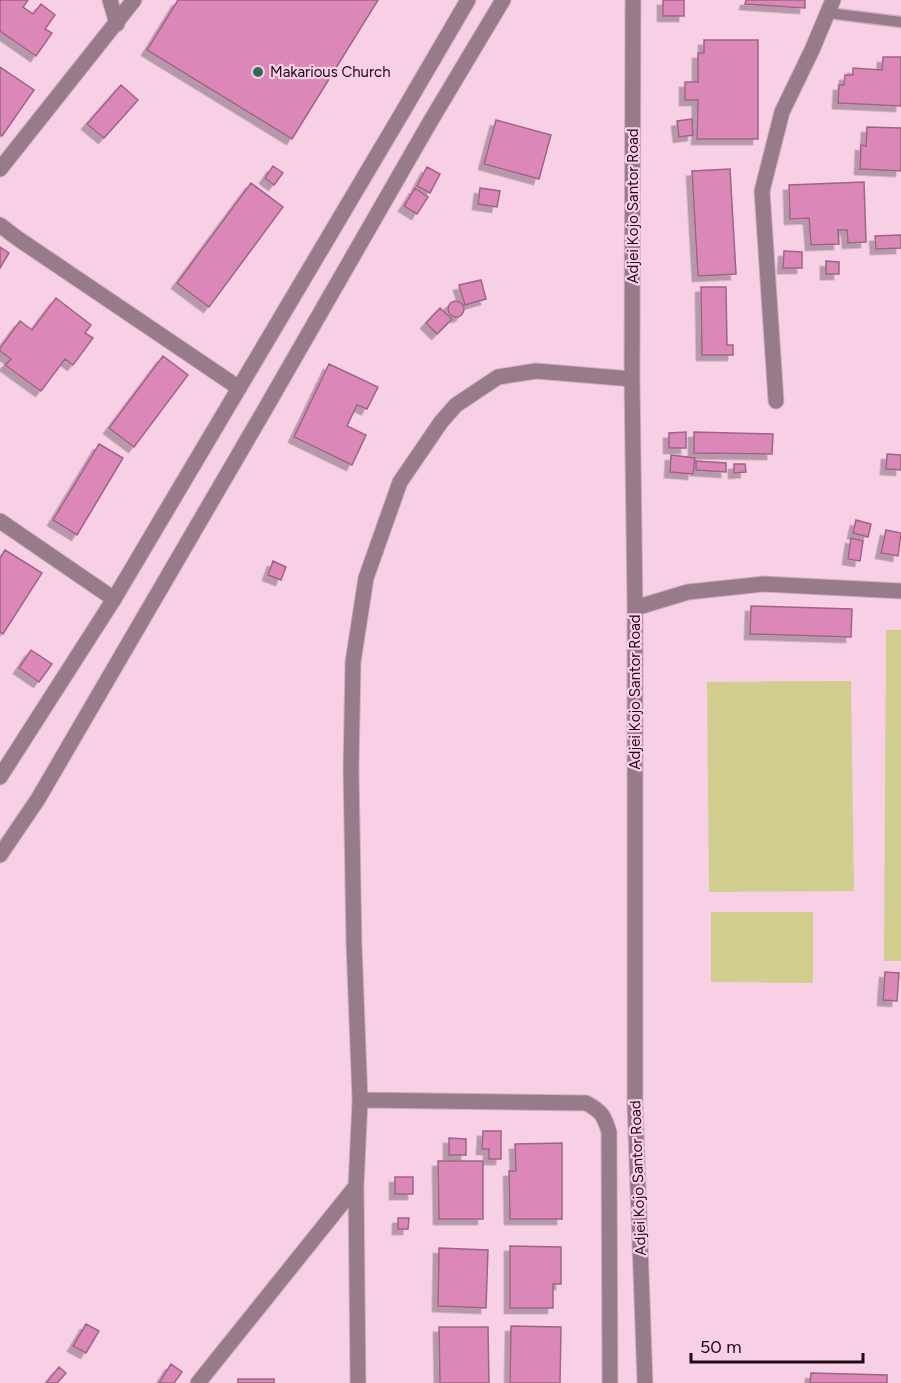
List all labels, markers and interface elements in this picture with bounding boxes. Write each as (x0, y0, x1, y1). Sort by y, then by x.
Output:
place label: Makarious Church (270, 63, 391, 81)
marker: Makarious Church (251, 65, 265, 79)
street label: Adjei Kojo Santor Road (624, 128, 642, 284)
street label: Adjei Kojo Santor Road (626, 614, 644, 770)
street label: Adjei Kojo Santor Road (626, 1100, 650, 1256)
scale bar (691, 1326, 864, 1364)
text: 50 m (700, 1336, 742, 1358)

